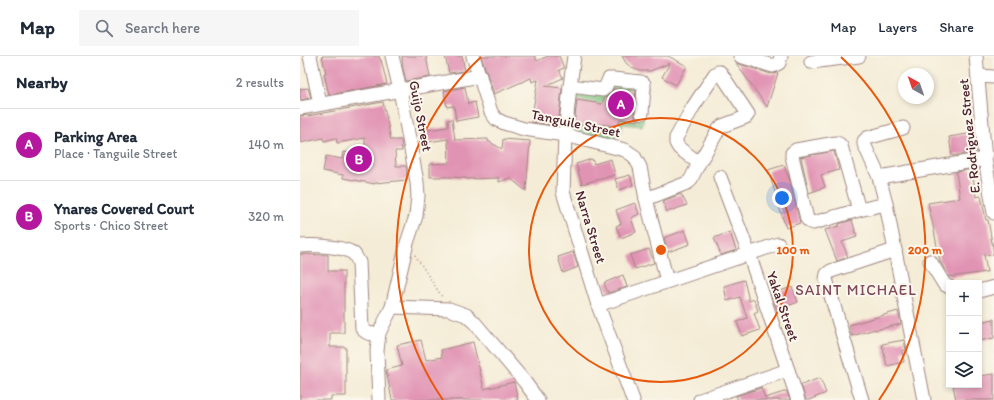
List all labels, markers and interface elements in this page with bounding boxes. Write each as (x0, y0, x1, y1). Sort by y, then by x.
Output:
search box (79, 10, 359, 46)
text: Map (20, 16, 55, 39)
icon: search (93, 17, 115, 39)
text: Search here (125, 19, 200, 37)
text: Map (831, 19, 856, 36)
text: Layers (878, 19, 917, 36)
text: Share (939, 19, 974, 36)
north arrow (898, 68, 934, 104)
text: Nearby (16, 72, 68, 92)
text: 2 results (236, 75, 284, 90)
street label: E. Rodriguez Street (955, 78, 984, 194)
street label: Guijo Street (405, 79, 436, 153)
pin: A (608, 89, 634, 119)
street label: Tanguile Street (530, 106, 622, 141)
text: Parking Area (54, 128, 137, 146)
text: A (25, 137, 33, 152)
text: 140 m (248, 137, 284, 152)
pin: B (346, 144, 372, 174)
text: Place · Tanguile Street (54, 146, 177, 161)
your location (772, 188, 792, 208)
street label: Narra Street (571, 189, 610, 265)
text: Ynares Covered Court (54, 200, 194, 218)
text: B (25, 209, 33, 224)
text: 320 m (248, 209, 284, 224)
text: Sports · Chico Street (54, 218, 168, 233)
centre of rings (654, 243, 668, 257)
text: 100 m (776, 243, 810, 257)
text: 200 m (908, 243, 943, 257)
street label: Yakal Street (763, 269, 802, 343)
map controls (946, 280, 982, 388)
button: + (946, 280, 982, 316)
district label: SAINT MICHAEL (795, 281, 917, 299)
button: − (946, 316, 982, 352)
button: layers (946, 352, 982, 388)

